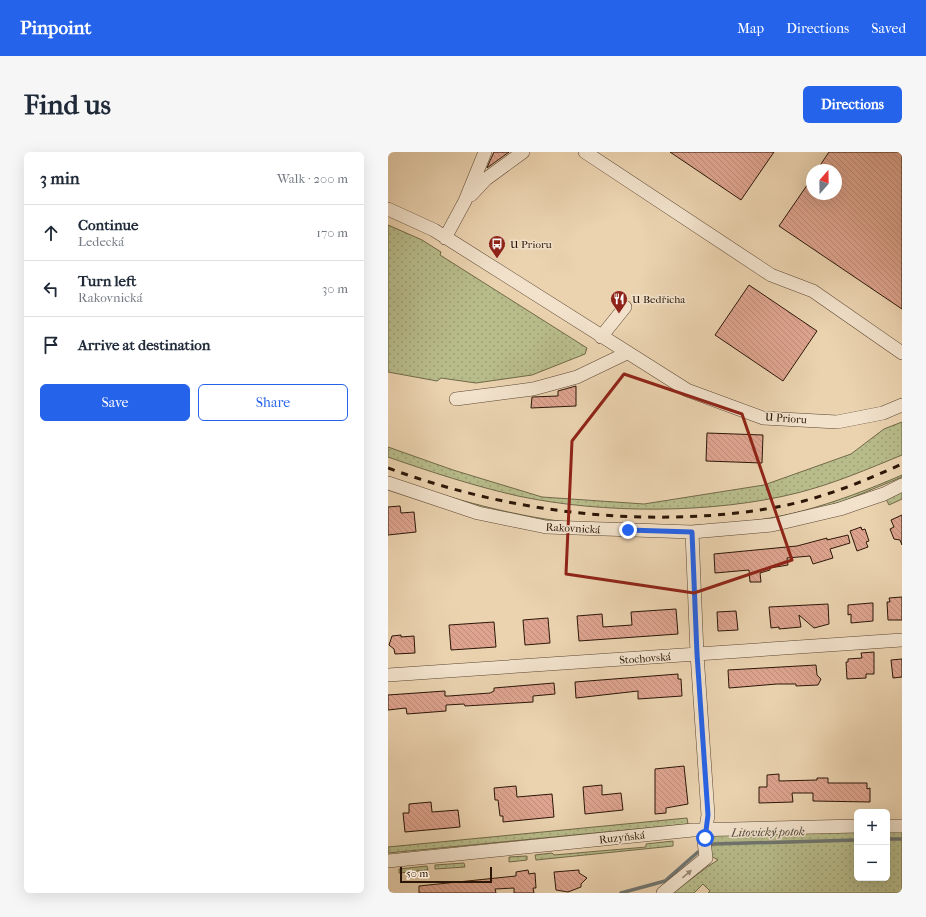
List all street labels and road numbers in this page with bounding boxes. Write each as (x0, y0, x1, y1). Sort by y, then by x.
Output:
street label: U Prioru (765, 411, 808, 426)
street label: Rakovnická (545, 521, 602, 536)
street label: Stochovská (619, 650, 672, 667)
street label: Ruzyňská (599, 829, 646, 846)

